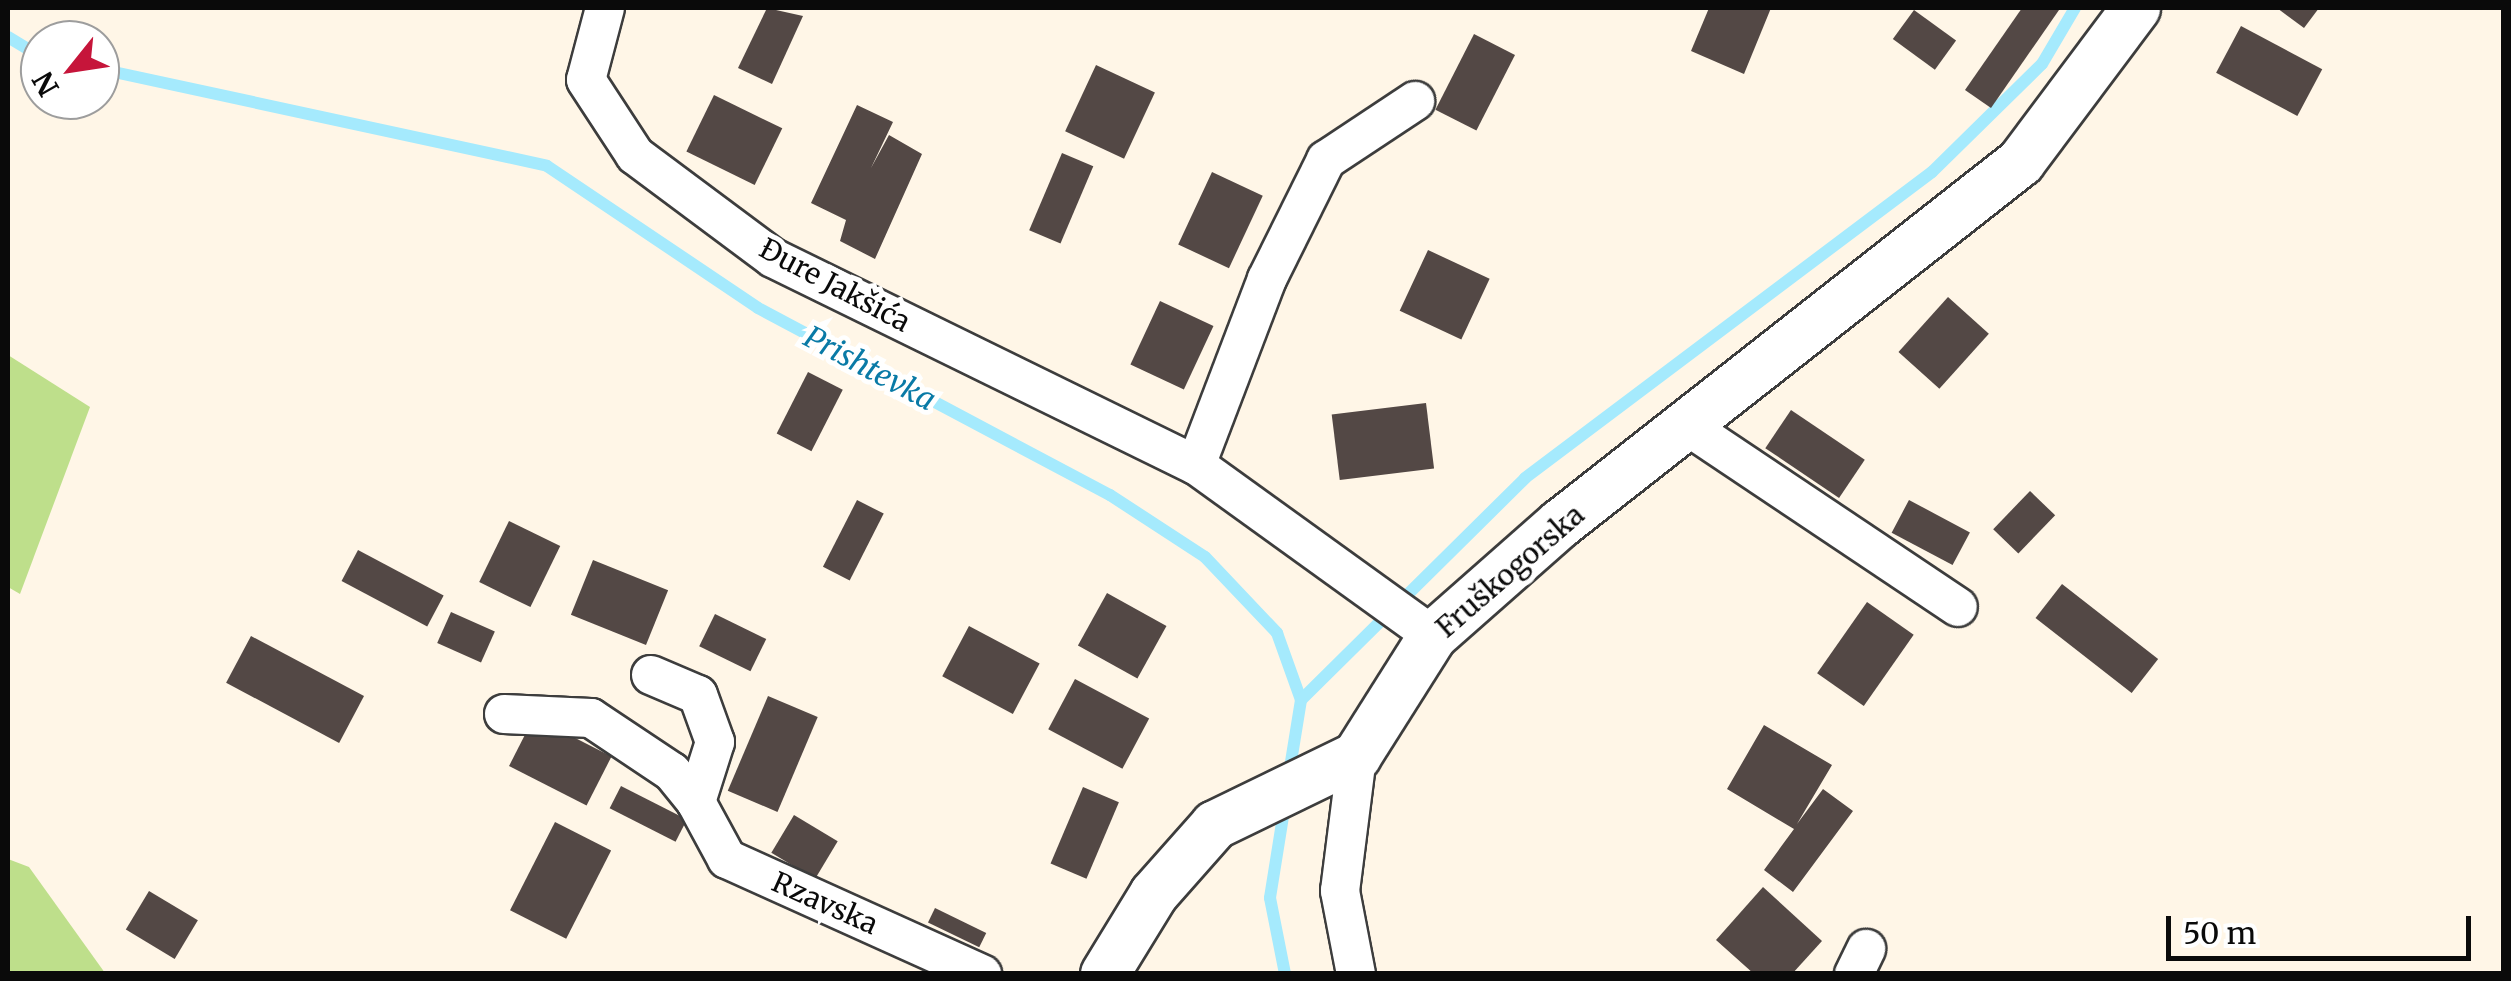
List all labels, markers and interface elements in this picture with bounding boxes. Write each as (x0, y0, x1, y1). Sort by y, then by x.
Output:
north arrow (20, 20, 120, 120)
text: N (25, 65, 67, 103)
street label: Đure Jakšića (754, 231, 916, 339)
water label: Prishtevka (798, 318, 942, 418)
street label: Fruškogorska (1429, 498, 1591, 644)
street label: Rzavska (767, 865, 883, 941)
scale bar (2171, 896, 2476, 958)
text: 50 m (2183, 914, 2256, 952)

